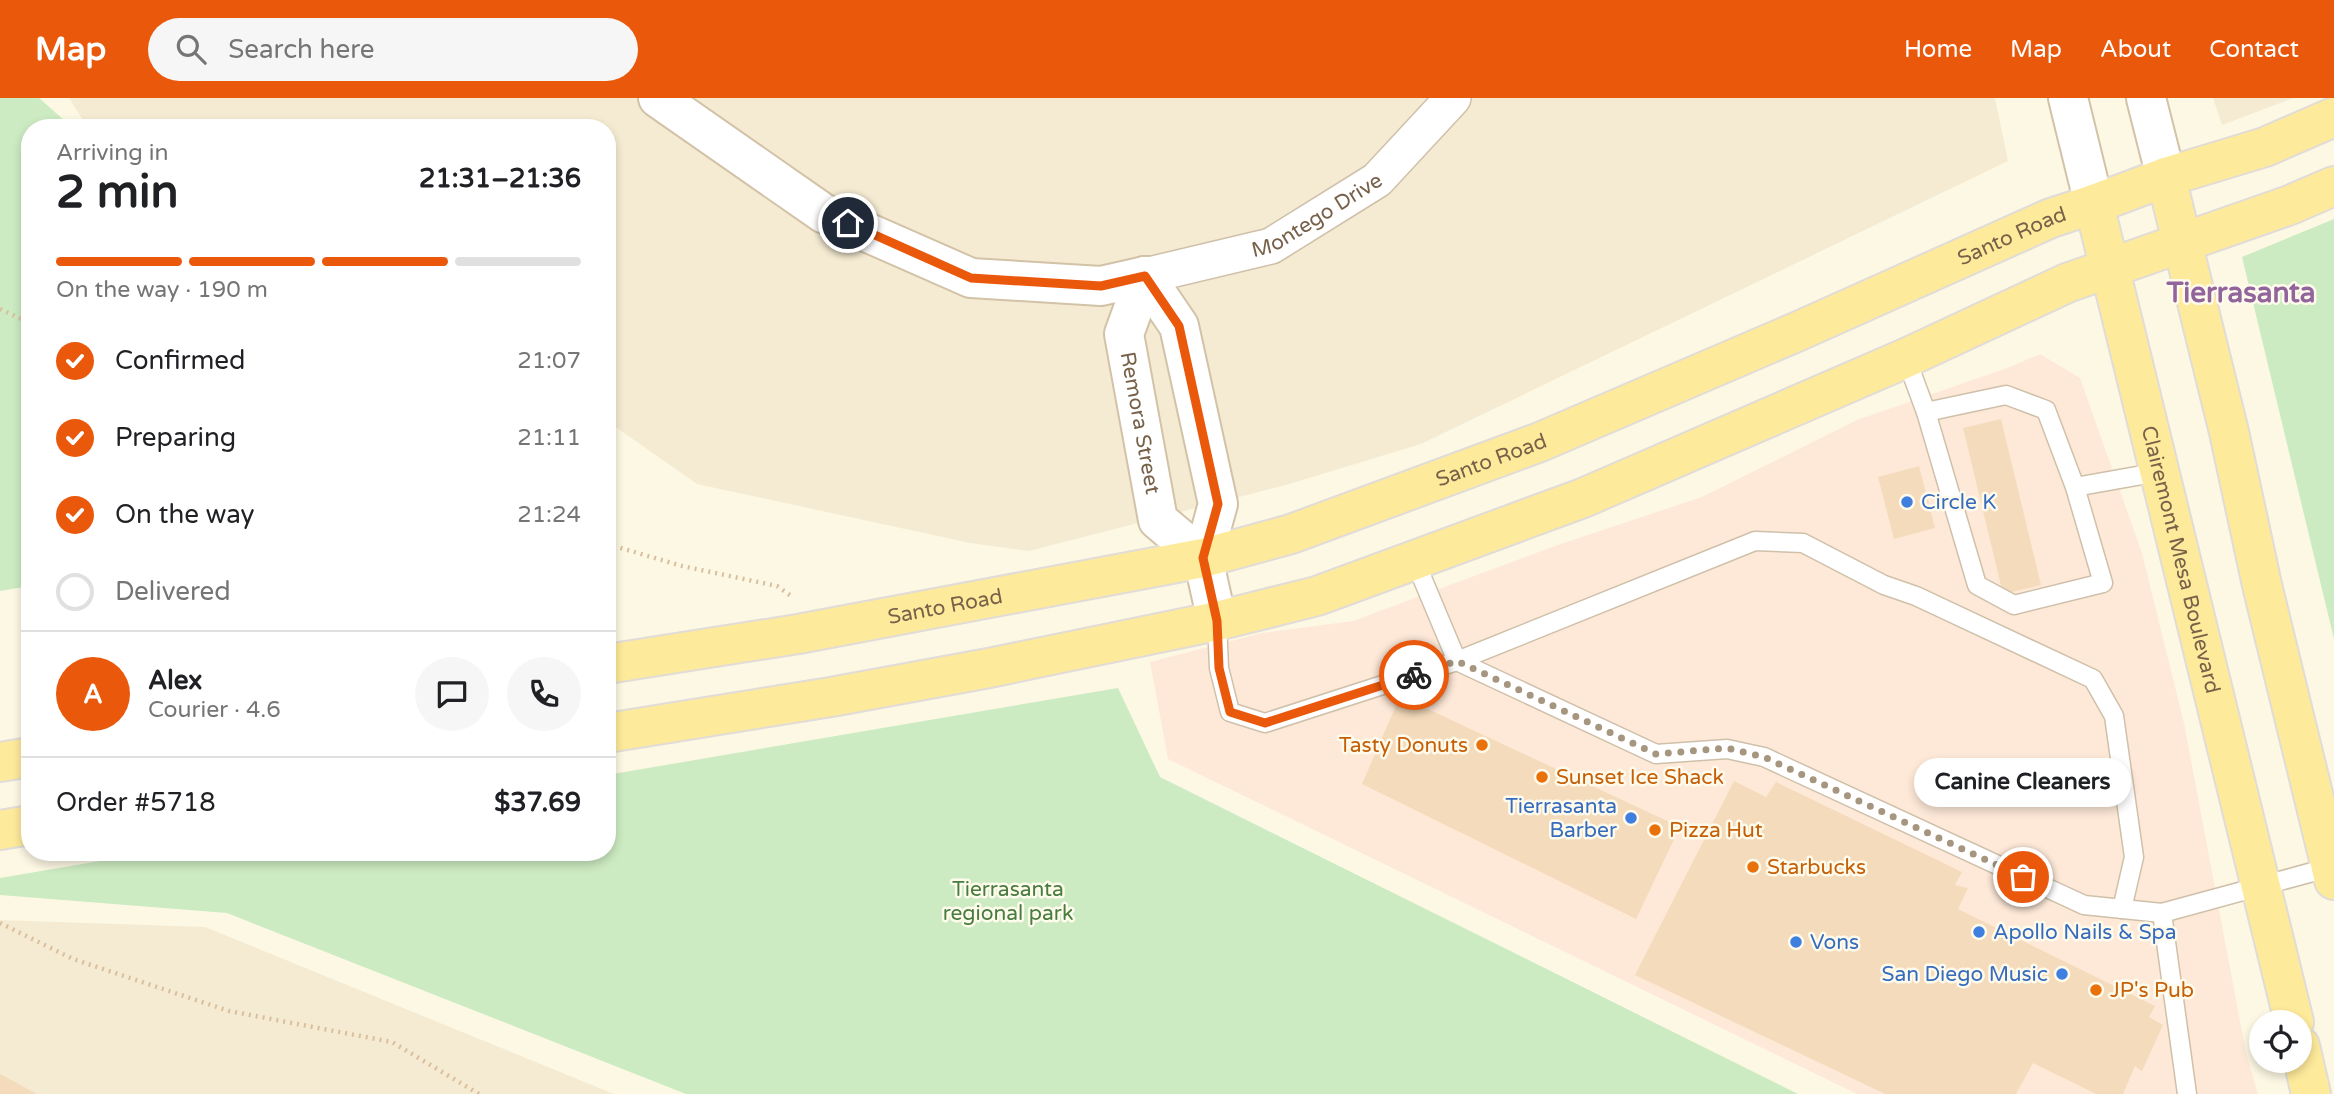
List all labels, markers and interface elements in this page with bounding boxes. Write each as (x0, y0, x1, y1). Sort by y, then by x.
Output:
search box (148, 18, 638, 81)
text: Map (35, 30, 106, 69)
icon: search (172, 30, 210, 68)
text: Search here (228, 34, 374, 65)
text: Home (1904, 35, 1972, 64)
text: Map (2010, 35, 2062, 64)
text: About (2100, 35, 2171, 64)
text: Contact (2209, 35, 2299, 64)
text: Arriving in (56, 139, 169, 167)
text: 21:31–21:36 (419, 163, 581, 194)
text: 2 min (56, 165, 179, 220)
street label: Montego Drive (1249, 168, 1387, 263)
pin (818, 193, 878, 253)
street label: Santo Road (1954, 202, 2069, 271)
icon: home (829, 204, 867, 242)
text: On the way · 190 m (56, 276, 268, 304)
district label: Tierrasanta (2165, 276, 2316, 310)
icon: check (56, 342, 94, 380)
text: Confirmed (115, 345, 245, 376)
text: 21:07 (517, 347, 581, 375)
street label: Remora Street (1114, 350, 1165, 496)
icon: check (56, 419, 94, 457)
text: Preparing (115, 422, 236, 453)
street label: Clairemont Mesa Boulevard (2136, 423, 2225, 696)
text: 21:11 (517, 424, 581, 452)
street label: Santo Road (1432, 429, 1550, 492)
place label: Circle K (1921, 490, 1996, 515)
marker: Circle K (1899, 494, 1915, 510)
icon: check (56, 496, 94, 534)
text: On the way (115, 499, 255, 530)
text: 21:24 (517, 501, 581, 529)
text: Delivered (115, 576, 231, 607)
street label: Santo Road (886, 584, 1005, 630)
courier (1379, 640, 1449, 710)
icon: bike (1395, 656, 1433, 694)
button: chat (415, 657, 489, 731)
button: phone (507, 657, 581, 731)
text: Alex (148, 665, 202, 696)
text: A (83, 679, 103, 710)
text: Courier · 4.6 (148, 696, 281, 724)
place label: Tasty Donuts (1339, 733, 1468, 758)
marker: Tasty Donuts (1474, 737, 1490, 753)
callout: Canine Cleaners (1914, 758, 2132, 807)
place label: Sunset Ice Shack (1556, 765, 1724, 790)
text: Canine Cleaners (1934, 768, 2111, 796)
marker: Sunset Ice Shack (1534, 769, 1550, 785)
text: Order #5718 (56, 787, 216, 818)
text: $37.69 (494, 787, 581, 818)
place label: Tierrasanta Barber (1505, 794, 1617, 843)
marker: Tierrasanta Barber (1623, 810, 1639, 826)
place label: Pizza Hut (1669, 818, 1763, 843)
marker: Pizza Hut (1647, 822, 1663, 838)
pin (1993, 847, 2053, 907)
place label: Starbucks (1767, 855, 1866, 880)
icon: bag (2004, 858, 2042, 896)
marker: Starbucks (1745, 859, 1761, 875)
park label: Tierrasanta regional park (943, 877, 1073, 926)
place label: Apollo Nails & Spa (1993, 920, 2177, 945)
marker: Apollo Nails & Spa (1971, 924, 1987, 940)
place label: Vons (1810, 930, 1859, 955)
marker: Vons (1788, 934, 1804, 950)
place label: San Diego Music (1882, 962, 2048, 987)
marker: San Diego Music (2054, 966, 2070, 982)
place label: JP's Pub (2110, 978, 2194, 1003)
marker: JP's Pub (2088, 982, 2104, 998)
map controls (2249, 1010, 2312, 1073)
button: locate (2249, 1010, 2312, 1073)

